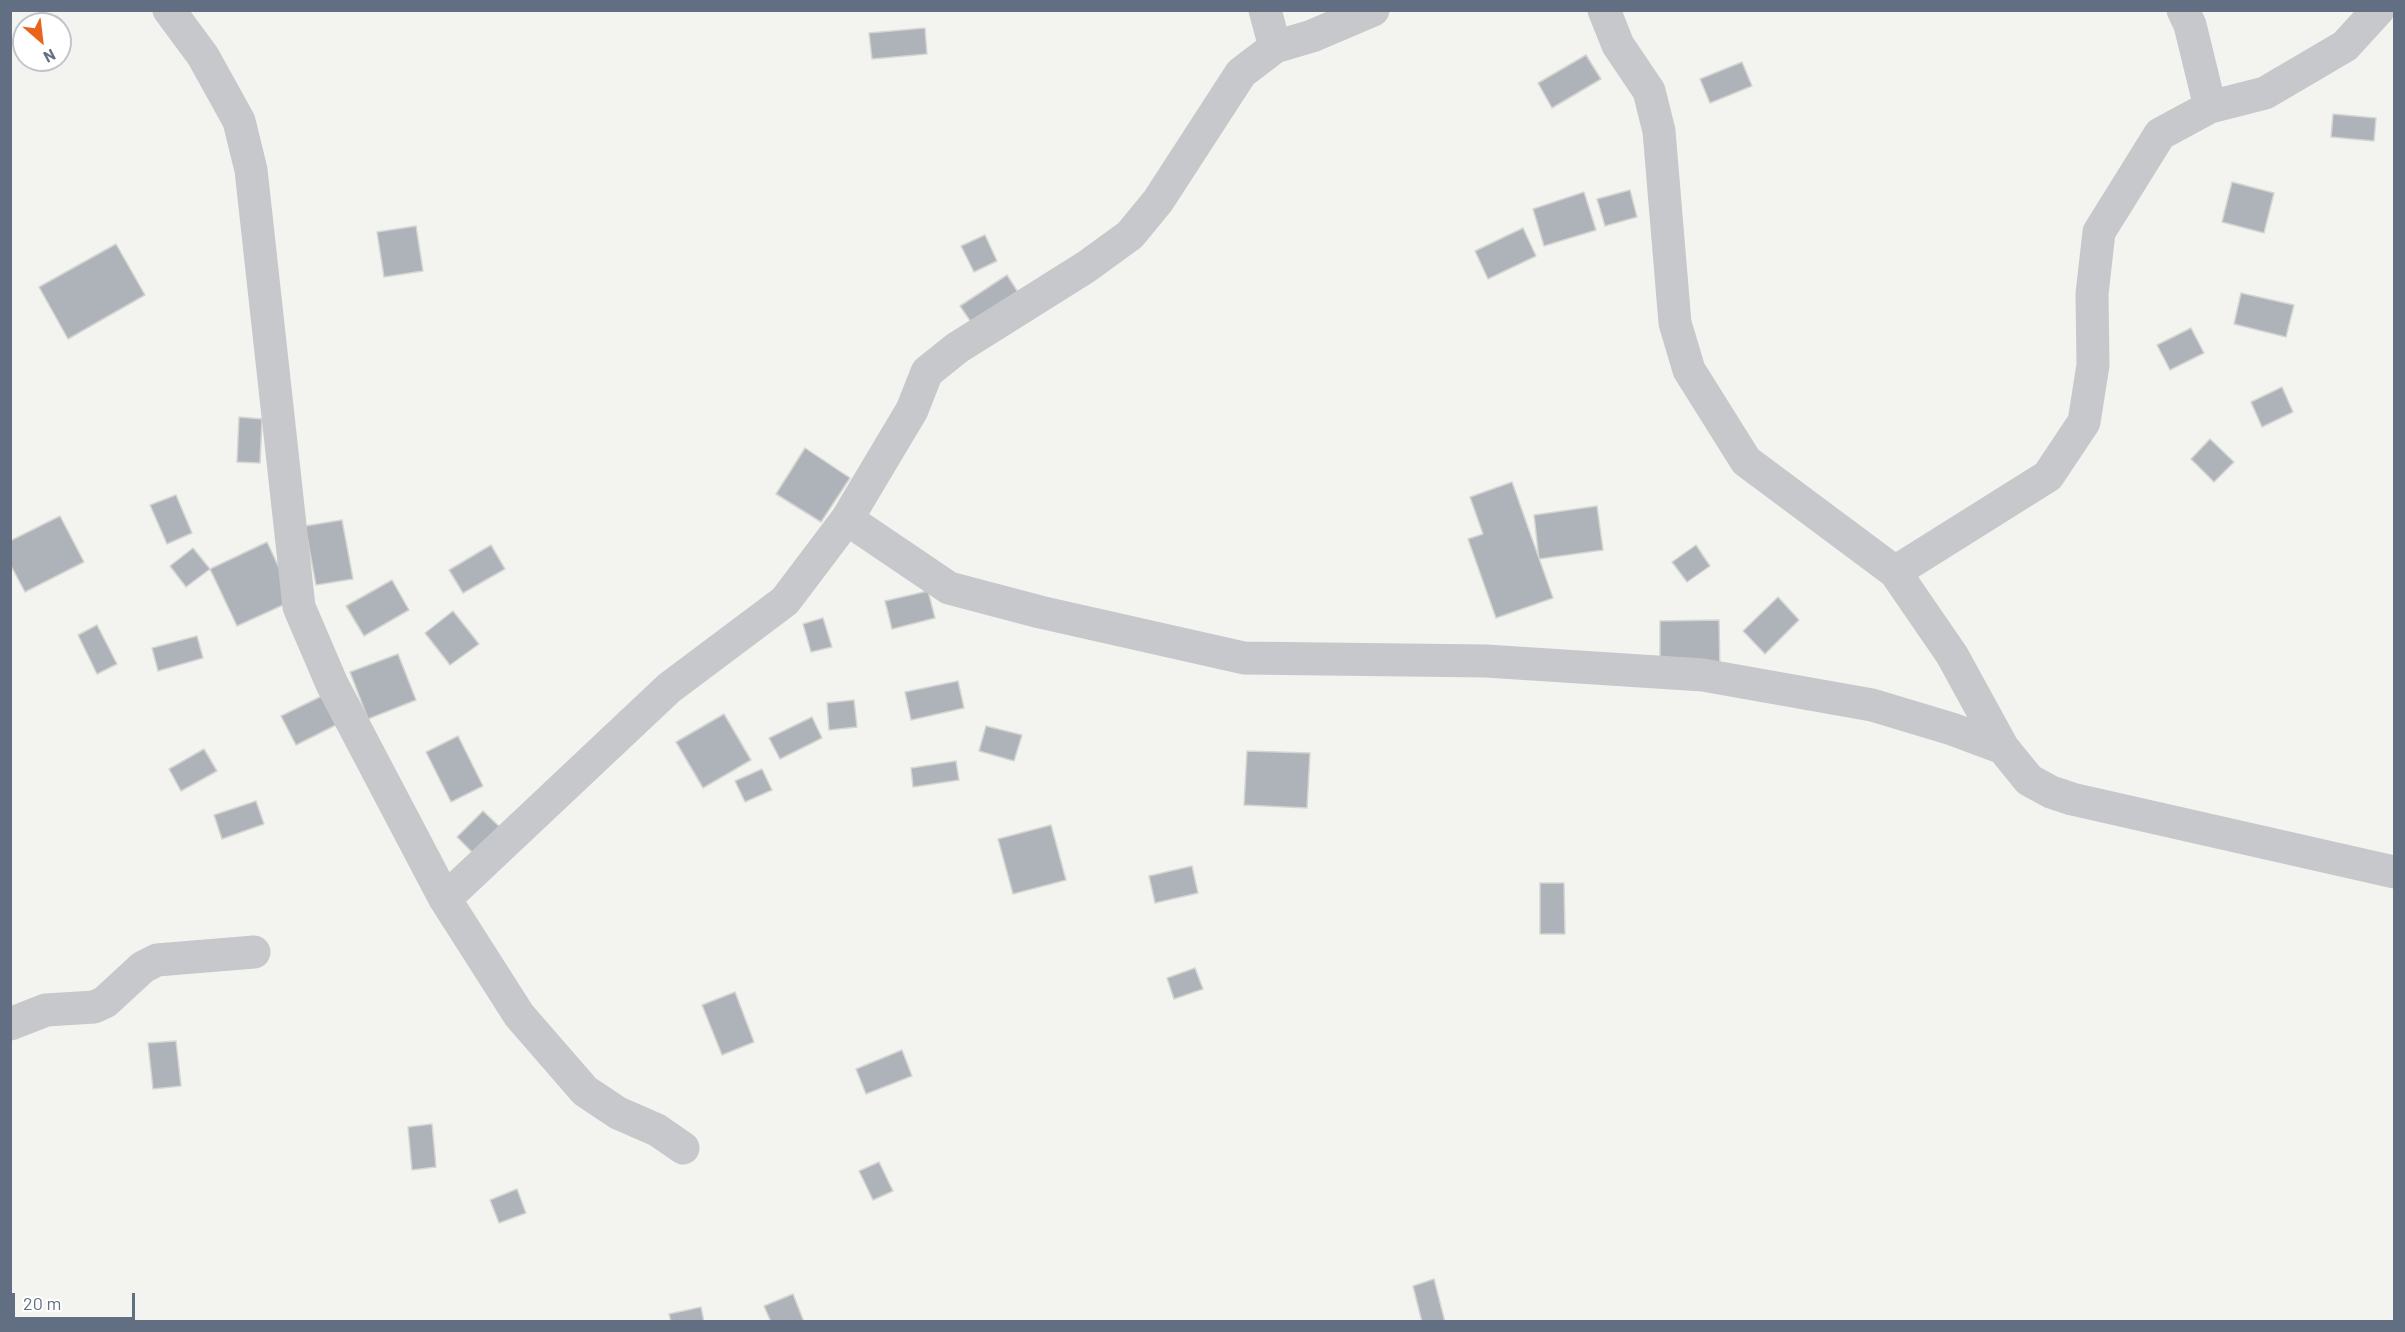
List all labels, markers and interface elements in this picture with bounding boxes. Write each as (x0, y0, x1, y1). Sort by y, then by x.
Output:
north arrow (12, 12, 72, 72)
text: N (41, 46, 59, 67)
scale bar (15, 1281, 138, 1319)
text: 20 m (23, 1292, 61, 1314)

